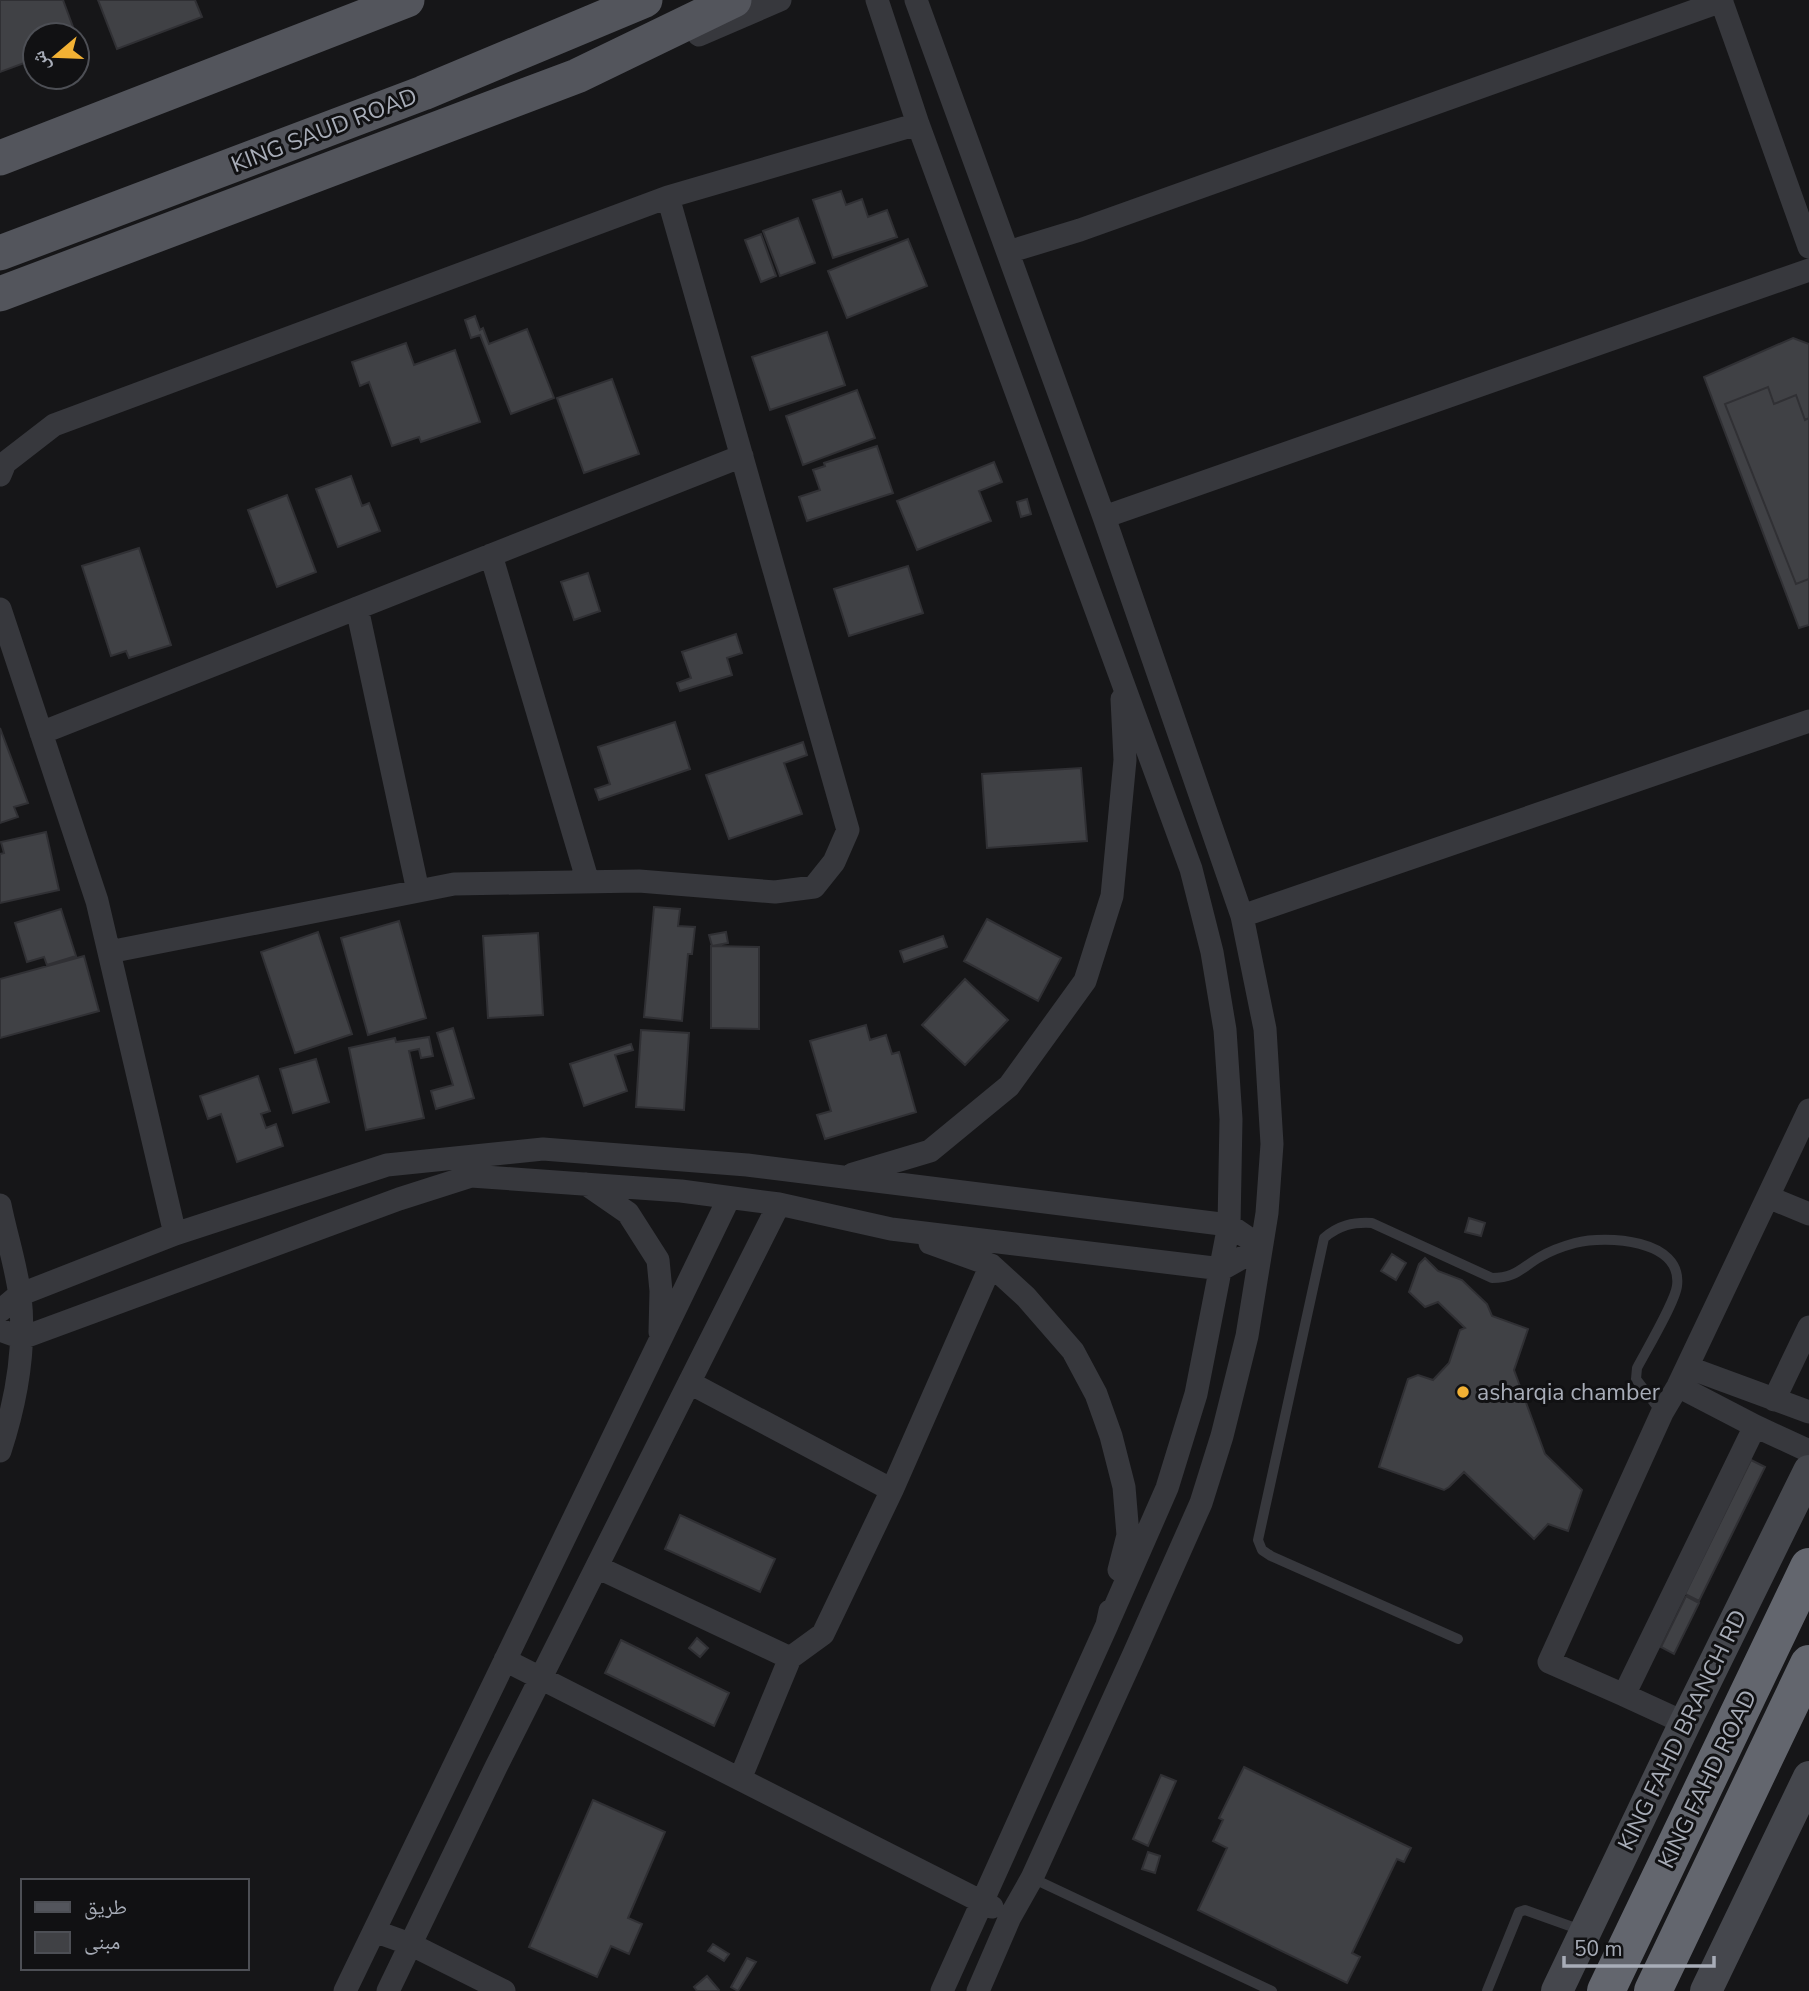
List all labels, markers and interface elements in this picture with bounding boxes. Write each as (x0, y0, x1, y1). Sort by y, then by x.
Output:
north arrow (21, 21, 91, 91)
text: ش (25, 47, 56, 75)
street label: KING SAUD ROAD (227, 81, 422, 180)
place label: asharqia chamber (1477, 1377, 1661, 1408)
marker: asharqia chamber (1455, 1384, 1471, 1400)
street label: KING FAHD BRANCH RD (1611, 1605, 1754, 1856)
street label: KING FAHD ROAD (1651, 1685, 1764, 1874)
legend (21, 1879, 248, 1970)
text: طريق (84, 1893, 127, 1921)
scale bar (1564, 1924, 1714, 1968)
text: مبنى (84, 1928, 120, 1956)
text: 50 m (1574, 1935, 1623, 1963)

